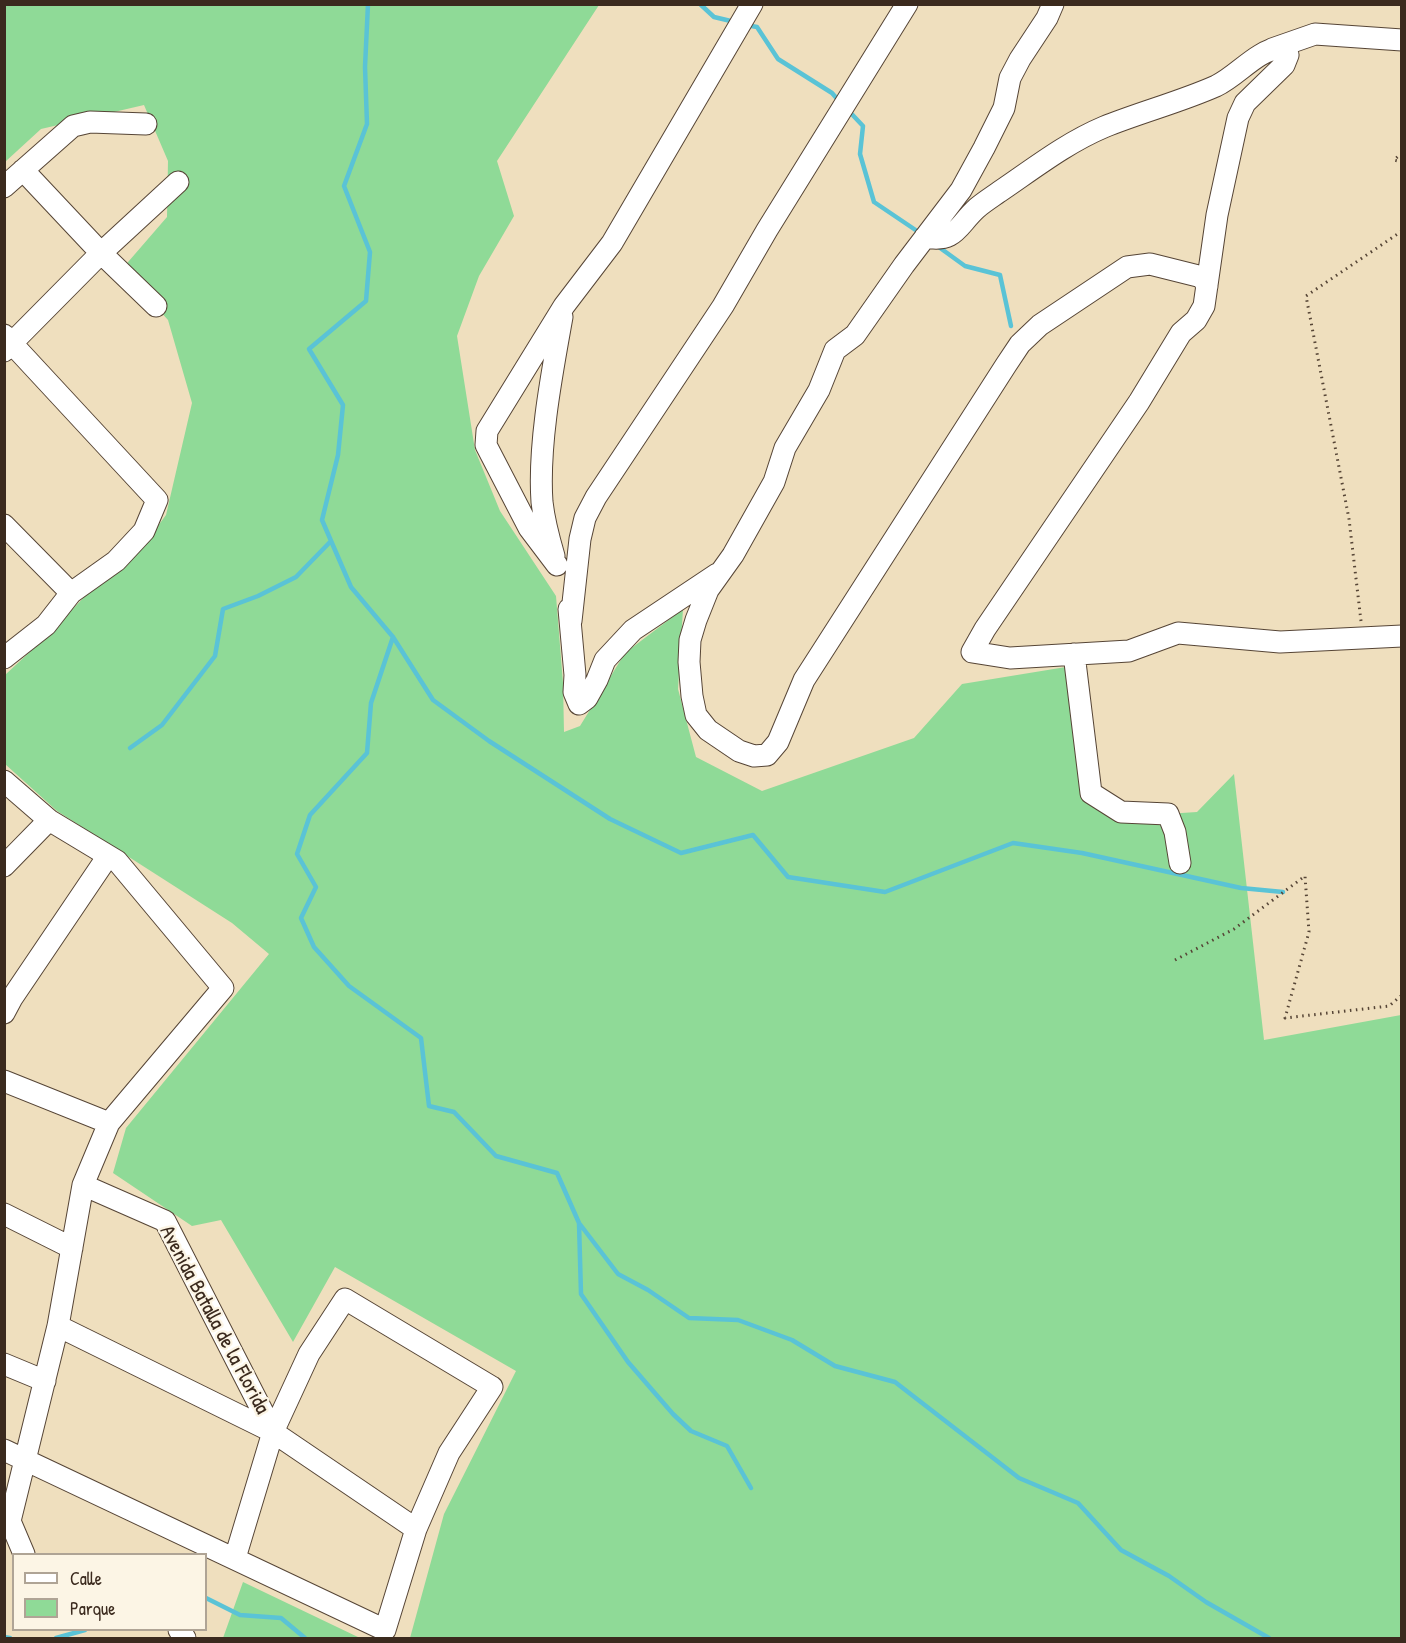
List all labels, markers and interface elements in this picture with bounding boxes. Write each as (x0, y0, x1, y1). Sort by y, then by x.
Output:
street label: Avenida Batalla de la Florida (154, 1221, 274, 1419)
legend (12, 1553, 207, 1631)
text: Calle (70, 1566, 102, 1591)
text: Parque (70, 1596, 115, 1621)

